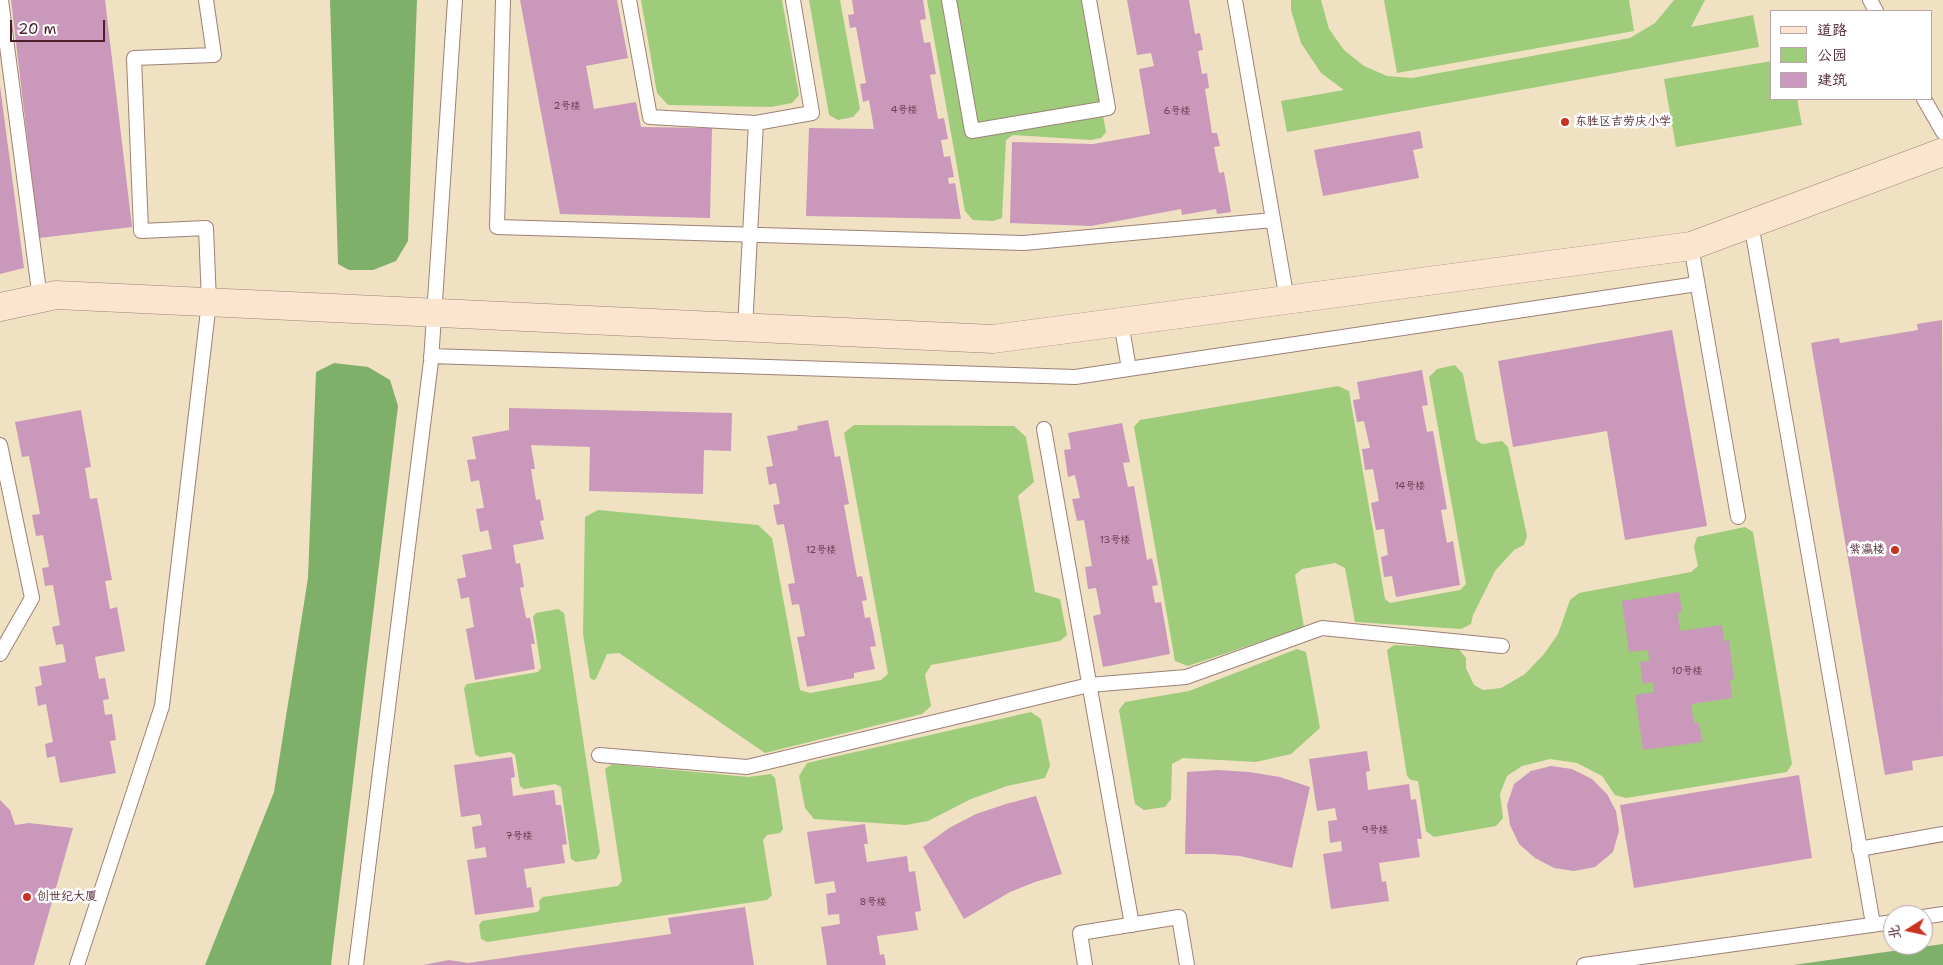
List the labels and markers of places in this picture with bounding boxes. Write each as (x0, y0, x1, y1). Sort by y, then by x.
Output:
place label: 东胜区吉劳庆小学 (1575, 115, 1671, 129)
marker: 东胜区吉劳庆小学 (1559, 116, 1571, 128)
place label: 紫瀛楼 (1849, 543, 1885, 557)
marker: 紫瀛楼 (1889, 544, 1901, 556)
place label: 创世纪大厦 (37, 890, 97, 904)
marker: 创世纪大厦 (21, 891, 33, 903)

